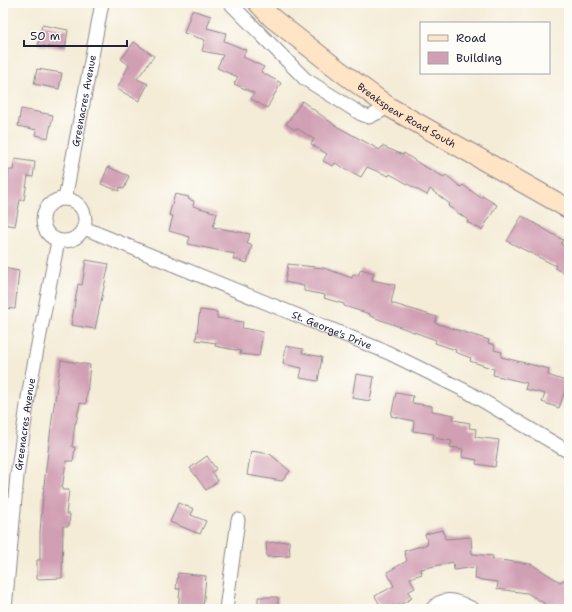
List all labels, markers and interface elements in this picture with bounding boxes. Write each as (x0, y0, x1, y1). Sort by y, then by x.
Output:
scale bar (24, 22, 127, 48)
legend (420, 22, 550, 74)
text: 50 m (30, 28, 60, 44)
text: Road (456, 30, 487, 46)
text: Building (456, 50, 502, 66)
street label: Greenacres Avenue (69, 53, 99, 148)
street label: Breakspear Road South (355, 80, 459, 150)
street label: St. George's Drive (290, 307, 374, 352)
street label: Greenacres Avenue (11, 376, 38, 471)

